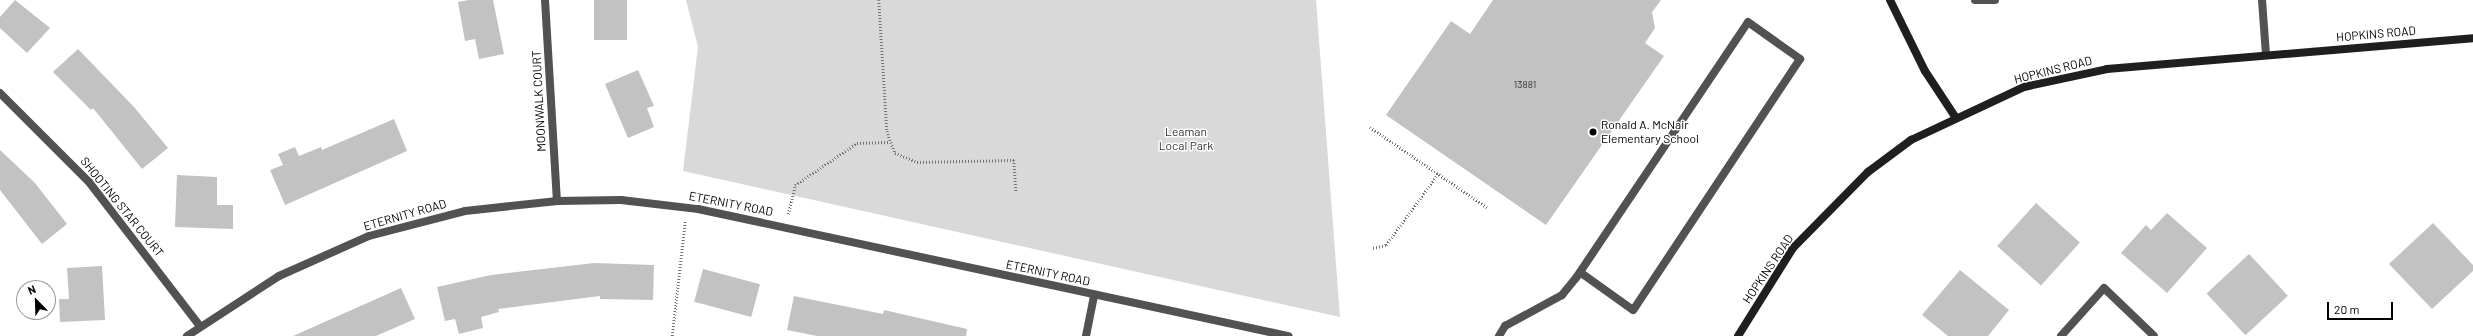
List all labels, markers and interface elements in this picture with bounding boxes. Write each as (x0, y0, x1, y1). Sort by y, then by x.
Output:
street label: HOPKINS ROAD (2336, 23, 2416, 45)
street label: MOONWALK COURT (529, 50, 549, 152)
street label: HOPKINS ROAD (2013, 53, 2093, 87)
house number: 13881 (1514, 79, 1536, 91)
place label: Ronald A. McNair Elementary School (1601, 118, 1699, 146)
park label: Leaman Local Park (1159, 125, 1213, 153)
marker: Ronald A. McNair Elementary School (1588, 127, 1598, 137)
street label: SHOOTING STAR COURT (77, 154, 167, 260)
street label: ETERNITY ROAD (688, 189, 774, 219)
street label: ETERNITY ROAD (362, 196, 448, 234)
street label: HOPKINS ROAD (1740, 232, 1796, 306)
street label: ETERNITY ROAD (1005, 257, 1091, 289)
north arrow (16, 280, 56, 320)
text: N (26, 282, 37, 297)
scale bar (2329, 294, 2395, 320)
text: 20 m (2334, 302, 2360, 316)

